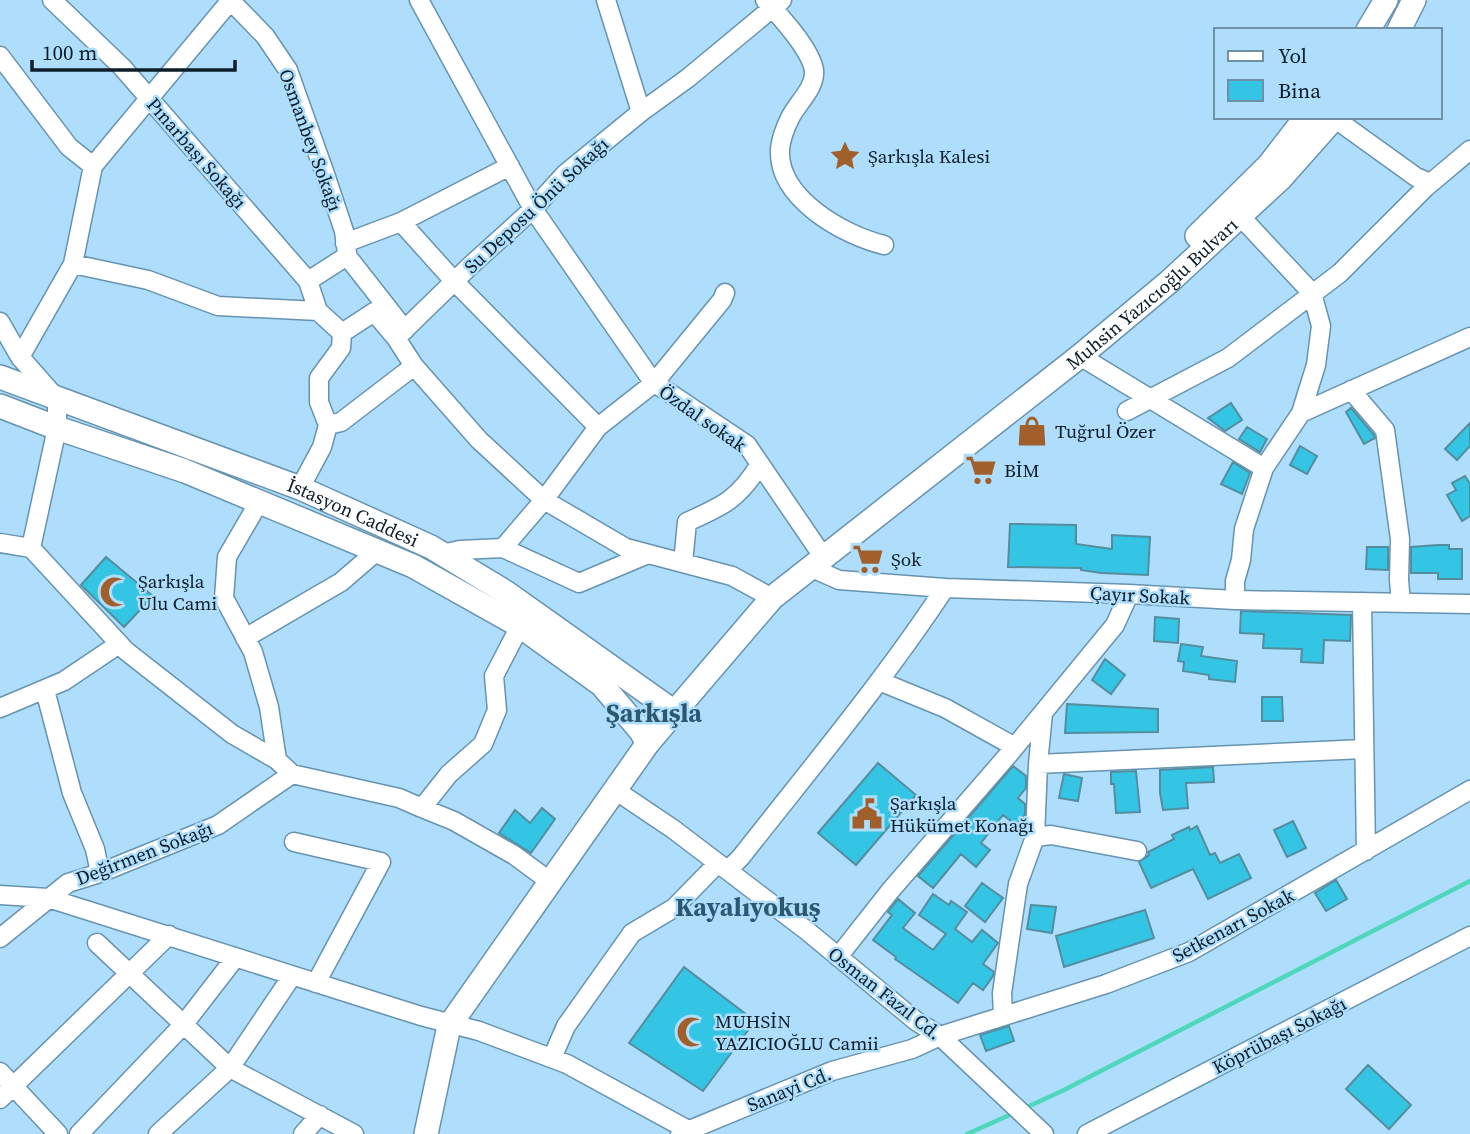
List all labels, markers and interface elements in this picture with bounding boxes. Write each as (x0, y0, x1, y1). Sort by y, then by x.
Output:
scale bar (32, 28, 234, 72)
legend (1214, 28, 1442, 119)
text: 100 m (42, 38, 97, 67)
text: Yol (1278, 41, 1307, 70)
street label: Osmanbey Sokağı (273, 65, 349, 215)
text: Bina (1278, 76, 1321, 105)
street label: Pınarbaşı Sokağı (141, 92, 253, 215)
street label: Su Deposu Önü Sokağı (458, 131, 614, 279)
place icon: Şarkışla Kalesi (828, 139, 862, 173)
place label: Şarkışla Kalesi (868, 143, 991, 169)
street label: Muhsin Yazıcıoğlu Bulvarı (1060, 211, 1244, 375)
street label: Özdal sokak (654, 378, 752, 458)
shop icon: Tuğrul Özer (1015, 414, 1049, 448)
place label: Tuğrul Özer (1055, 418, 1156, 444)
supermarket icon: BİM (964, 453, 998, 487)
place label: BİM (1004, 457, 1040, 483)
street label: İstasyon Caddesi (284, 471, 423, 553)
supermarket icon: Şok (851, 542, 885, 576)
place label: Şok (891, 546, 922, 572)
place label: Şarkışla Ulu Cami (138, 568, 217, 616)
mosque icon: Şarkışla Ulu Cami (98, 575, 132, 609)
street label: Çayır Sokak (1090, 579, 1191, 611)
district label: Şarkışla (606, 695, 702, 731)
place label: Şarkışla Hükümet Konağı (890, 790, 1034, 838)
public building icon: Şarkışla Hükümet Konağı (850, 797, 884, 831)
street label: Değirmen Sokağı (72, 815, 217, 891)
street label: Setkenarı Sokak (1167, 882, 1299, 968)
district label: Kayalıyokuş (675, 889, 821, 925)
street label: Osman Fazıl Cd. (823, 941, 947, 1045)
street label: Köprübaşı Sokağı (1208, 990, 1351, 1080)
place label: MUHSİN YAZICIOĞLU Camii (715, 1008, 879, 1056)
mosque icon: MUHSİN YAZICIOĞLU Camii (675, 1015, 709, 1049)
street label: Sanayi Cd. (743, 1060, 835, 1118)

